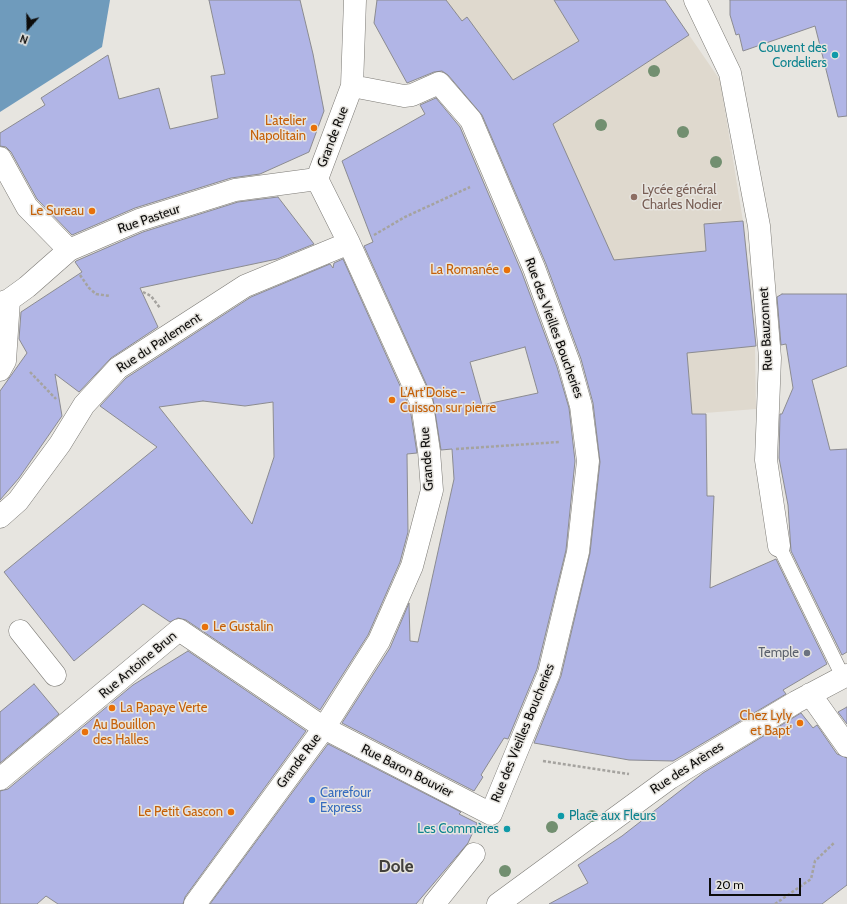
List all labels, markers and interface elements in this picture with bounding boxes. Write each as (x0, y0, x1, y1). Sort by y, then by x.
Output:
north arrow (8, 8, 48, 48)
text: N (18, 31, 30, 47)
place label: Couvent des Cordeliers (759, 40, 827, 71)
marker: Couvent des Cordeliers (830, 50, 840, 60)
street label: Grande Rue (314, 104, 352, 170)
place label: L'atelier Napolitain (250, 113, 306, 144)
marker: L'atelier Napolitain (309, 123, 319, 133)
place label: Lycée général Charles Nodier (642, 182, 722, 213)
marker: Lycée général Charles Nodier (629, 192, 639, 202)
street label: Rue Pasteur (116, 201, 182, 237)
place label: Le Sureau (30, 203, 84, 219)
marker: Le Sureau (87, 206, 97, 216)
street label: Rue des Vieilles Boucheries (521, 256, 587, 400)
place label: La Romanée (430, 262, 499, 278)
marker: La Romanée (502, 265, 512, 275)
street label: Rue Bauzonnet (756, 287, 776, 371)
street label: Rue du Parlement (114, 310, 204, 376)
place label: L'Art'Doise - Cuisson sur pierre (400, 385, 496, 416)
marker: L'Art'Doise - Cuisson sur pierre (387, 395, 397, 405)
street label: Grande Rue (417, 426, 437, 492)
place label: Le Gustalin (213, 619, 274, 635)
marker: Le Gustalin (200, 622, 210, 632)
street label: Rue Antoine Brun (96, 628, 180, 702)
place label: Temple (758, 645, 799, 661)
marker: Temple (802, 648, 812, 658)
street label: Rue des Vieilles Boucheries (488, 661, 558, 805)
place label: La Papaye Verte (120, 700, 207, 716)
marker: La Papaye Verte (107, 703, 117, 713)
place label: Chez Lyly et Bapt' (740, 708, 792, 739)
place label: Au Bouillon des Halles (93, 717, 156, 748)
marker: Chez Lyly et Bapt' (795, 718, 805, 728)
marker: Au Bouillon des Halles (80, 727, 90, 737)
street label: Grande Rue (273, 731, 325, 791)
street label: Rue des Arènes (647, 739, 727, 797)
street label: Rue Baron Bouvier (358, 741, 456, 801)
place label: Carrefour Express (320, 785, 371, 816)
marker: Carrefour Express (307, 795, 317, 805)
place label: Le Petit Gascon (138, 804, 223, 820)
marker: Le Petit Gascon (226, 807, 236, 817)
place label: Place aux Fleurs (569, 808, 656, 824)
marker: Place aux Fleurs (556, 811, 566, 821)
place label: Les Commères (417, 821, 499, 837)
marker: Les Commères (502, 824, 512, 834)
district label: Dole (379, 857, 413, 877)
scale bar (711, 870, 803, 896)
text: 20 m (716, 877, 744, 892)

